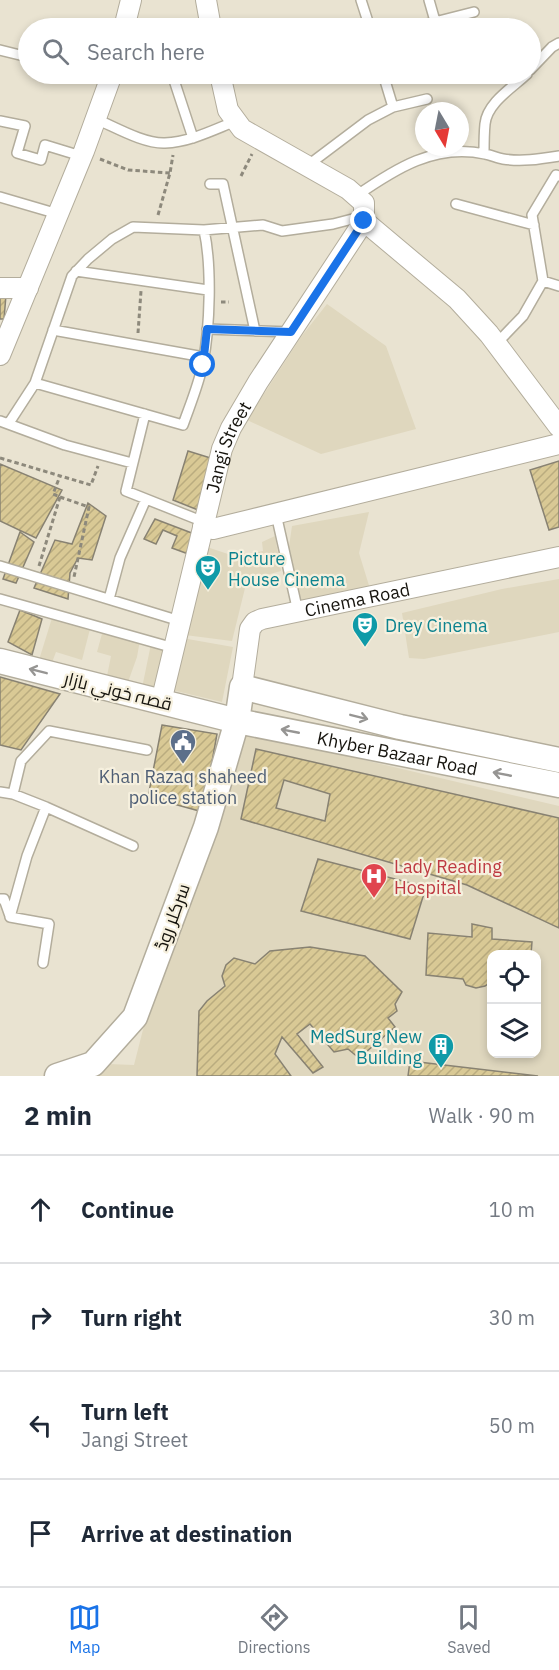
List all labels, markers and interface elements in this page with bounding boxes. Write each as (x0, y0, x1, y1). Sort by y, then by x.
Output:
search box (18, 18, 541, 84)
icon: search (39, 35, 72, 68)
text: Search here (87, 37, 205, 66)
north arrow (415, 102, 469, 156)
route end (350, 207, 376, 233)
route start (189, 351, 215, 377)
street label: Jangi Street (200, 397, 256, 495)
place label: Picture House Cinema (228, 547, 345, 591)
theatre icon: Picture House Cinema (193, 553, 223, 591)
street label: Cinema Road (303, 577, 412, 621)
theatre icon: Drey Cinema (350, 610, 380, 648)
place label: Drey Cinema (385, 614, 488, 637)
one-way arrow (28, 664, 47, 676)
street label: قصہ خوني بازار (60, 666, 174, 718)
one-way arrow (349, 711, 368, 723)
one-way arrow (281, 725, 300, 736)
street label: Khyber Bazaar Road (315, 726, 480, 780)
public building icon: Khan Razaq shaheed police station (168, 727, 198, 765)
place label: Khan Razaq shaheed police station (99, 765, 267, 809)
one-way arrow (492, 768, 512, 779)
place label: Lady Reading Hospital (394, 855, 502, 899)
hospital icon: Lady Reading Hospital (359, 861, 389, 899)
street label: سرکلر روڈ (149, 880, 195, 954)
map controls (487, 950, 541, 1058)
button: locate (487, 950, 541, 1004)
button: layers (487, 1004, 541, 1058)
place label: MedSurg New Building (310, 1025, 422, 1069)
building icon: MedSurg New Building (426, 1031, 456, 1069)
text: 2 min (24, 1098, 92, 1132)
text: Walk · 90 m (429, 1102, 535, 1129)
icon: ahead (24, 1193, 57, 1226)
text: Continue (81, 1195, 174, 1224)
text: 10 m (489, 1196, 535, 1223)
icon: right (24, 1301, 57, 1334)
text: Turn right (81, 1303, 182, 1332)
text: 30 m (489, 1304, 535, 1331)
text: Turn left (81, 1397, 169, 1426)
icon: left (24, 1409, 57, 1442)
text: 50 m (489, 1412, 535, 1439)
text: Jangi Street (81, 1426, 188, 1453)
icon: arrive (24, 1517, 57, 1550)
text: Arrive at destination (81, 1519, 292, 1548)
tab: Map (68, 1601, 101, 1657)
tab: Directions (238, 1601, 311, 1657)
tab: Saved (447, 1601, 491, 1657)

